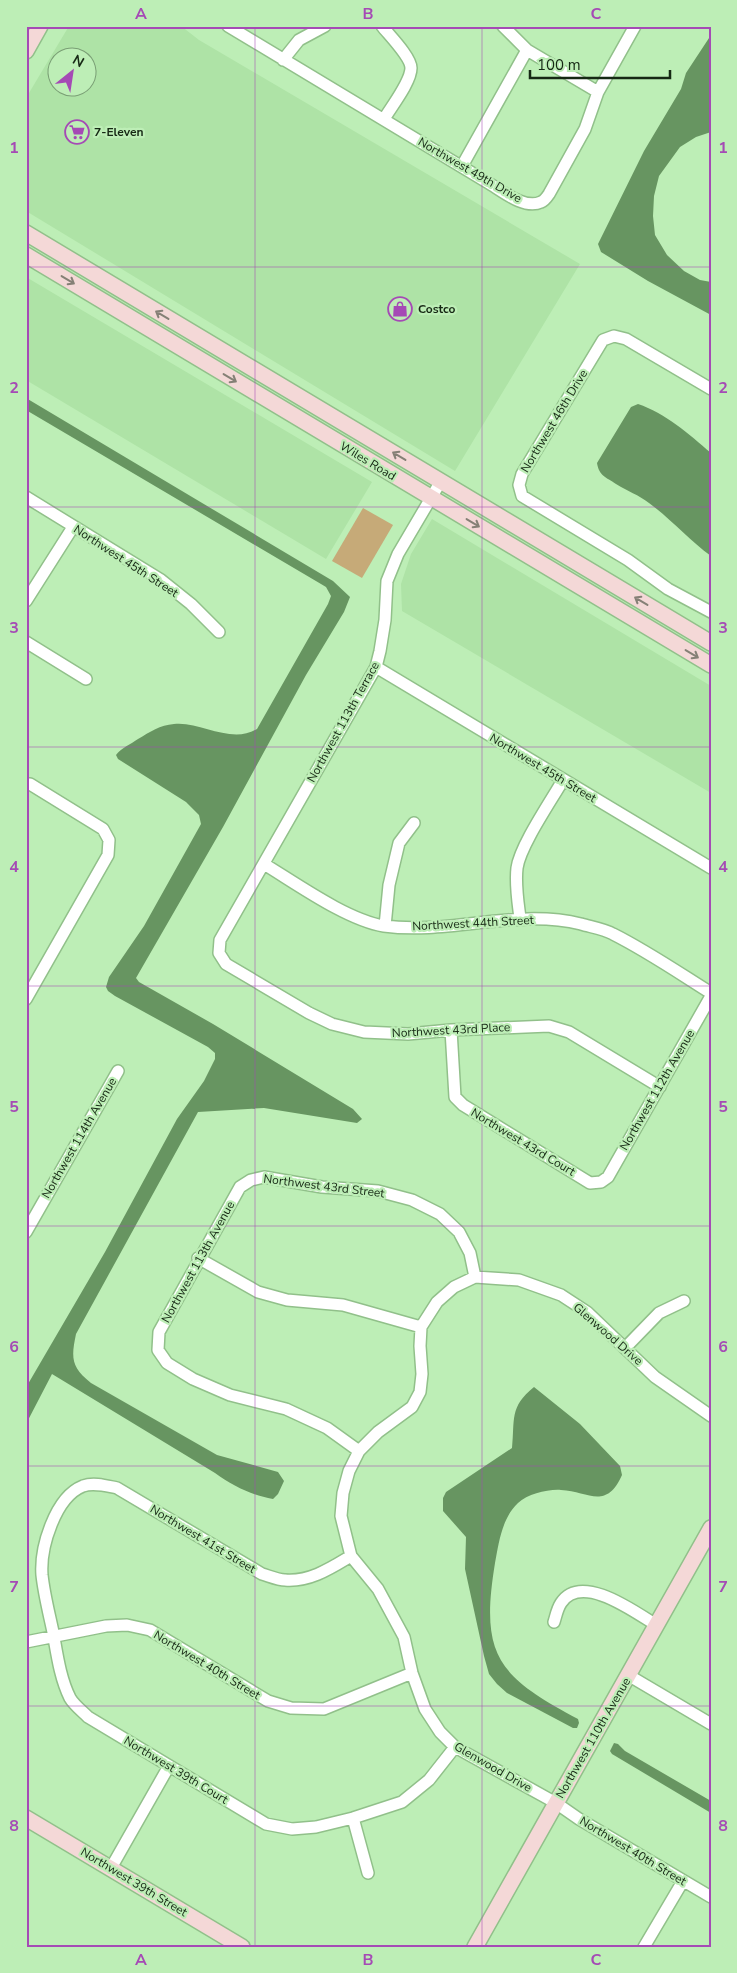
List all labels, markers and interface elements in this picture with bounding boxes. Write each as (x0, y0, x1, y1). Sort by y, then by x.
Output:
text: A (135, 3, 147, 25)
text: B (362, 3, 374, 25)
text: C (591, 3, 602, 25)
north arrow (48, 48, 98, 98)
scale bar (530, 48, 670, 80)
text: N (69, 50, 88, 72)
text: 100 m (537, 55, 581, 75)
supermarket icon: 7-Eleven (64, 119, 90, 145)
place label: 7-Eleven (94, 124, 143, 140)
street label: Northwest 49th Drive (415, 134, 525, 206)
text: 1 (9, 137, 19, 159)
text: 1 (718, 137, 728, 159)
one-way arrow (60, 276, 74, 286)
shop icon: Costco (387, 296, 413, 322)
place label: Costco (418, 301, 456, 317)
one-way arrow (156, 309, 170, 319)
street label: Northwest 46th Drive (517, 367, 591, 475)
one-way arrow (223, 374, 237, 384)
text: 2 (9, 377, 19, 399)
text: 2 (718, 377, 728, 399)
street label: Wiles Road (337, 438, 399, 484)
one-way arrow (392, 451, 406, 461)
one-way arrow (465, 518, 479, 528)
street label: Northwest 45th Street (71, 521, 182, 601)
one-way arrow (635, 596, 649, 606)
text: 3 (9, 617, 19, 639)
text: 3 (718, 617, 728, 639)
one-way arrow (684, 650, 698, 660)
street label: Northwest 113th Terrace (303, 659, 383, 785)
street label: Northwest 45th Street (487, 730, 600, 807)
text: 4 (9, 856, 19, 878)
text: 4 (718, 856, 728, 878)
street label: Northwest 44th Street (412, 912, 535, 934)
street label: Northwest 43rd Place (391, 1019, 511, 1041)
street label: Northwest 112th Avenue (616, 1027, 698, 1153)
street label: Northwest 114th Avenue (38, 1075, 120, 1201)
text: 5 (9, 1096, 19, 1118)
text: 5 (718, 1096, 728, 1118)
street label: Northwest 43rd Court (468, 1104, 579, 1180)
street label: Northwest 43rd Street (263, 1171, 386, 1201)
street label: Northwest 113th Avenue (158, 1198, 238, 1326)
street label: Glenwood Drive (570, 1299, 646, 1369)
text: 6 (9, 1336, 19, 1358)
text: 6 (718, 1336, 728, 1358)
street label: Northwest 41st Street (147, 1501, 260, 1577)
text: 7 (9, 1576, 19, 1598)
text: 7 (718, 1576, 728, 1598)
street label: Northwest 40th Street (151, 1627, 264, 1704)
street label: Northwest 110th Avenue (552, 1675, 634, 1801)
street label: Northwest 39th Court (121, 1733, 232, 1808)
street label: Glenwood Drive (451, 1738, 535, 1796)
street label: Northwest 40th Street (577, 1813, 690, 1890)
text: 8 (9, 1815, 19, 1837)
text: 8 (718, 1815, 728, 1837)
street label: Northwest 39th Street (78, 1844, 191, 1921)
text: A (135, 1949, 147, 1971)
text: B (362, 1949, 374, 1971)
text: C (591, 1949, 602, 1971)

